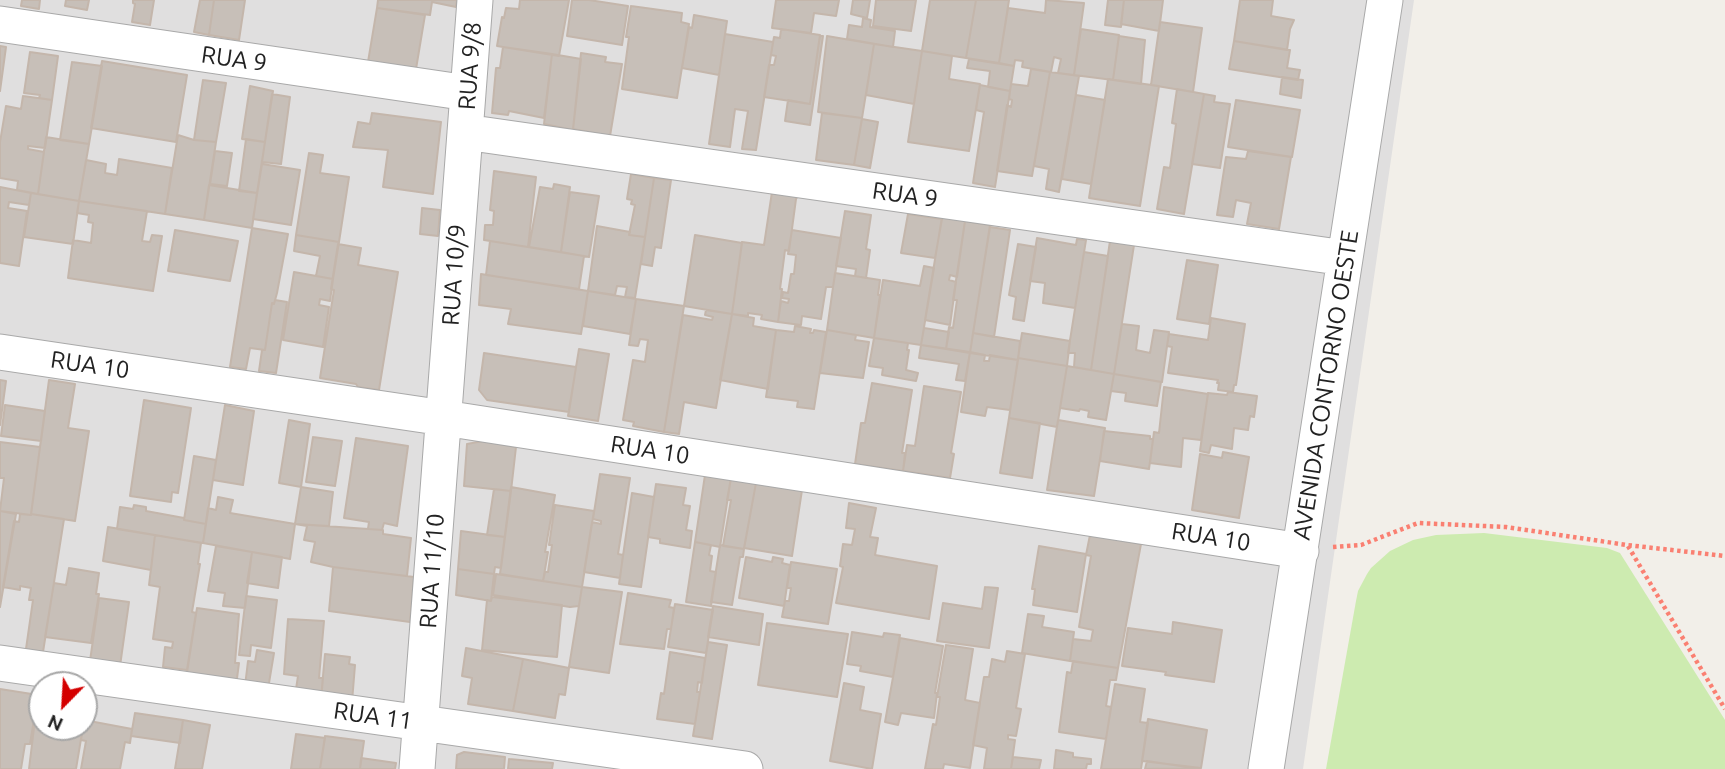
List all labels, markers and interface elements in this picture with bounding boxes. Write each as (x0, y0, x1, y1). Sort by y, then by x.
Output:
street label: RUA 9/8 (453, 21, 487, 111)
street label: RUA 9 (199, 40, 269, 78)
street label: RUA 9 (870, 176, 940, 214)
street label: RUA 10/9 (436, 223, 472, 327)
street label: AVENIDA CONTORNO OESTE (1287, 228, 1365, 542)
street label: RUA 10 (49, 345, 131, 385)
street label: RUA 10 (609, 430, 691, 470)
street label: RUA 11/10 (414, 512, 450, 630)
street label: RUA 10 (1170, 517, 1252, 557)
north arrow (28, 671, 98, 741)
street label: RUA 11 (332, 696, 414, 736)
text: N (44, 710, 66, 736)

